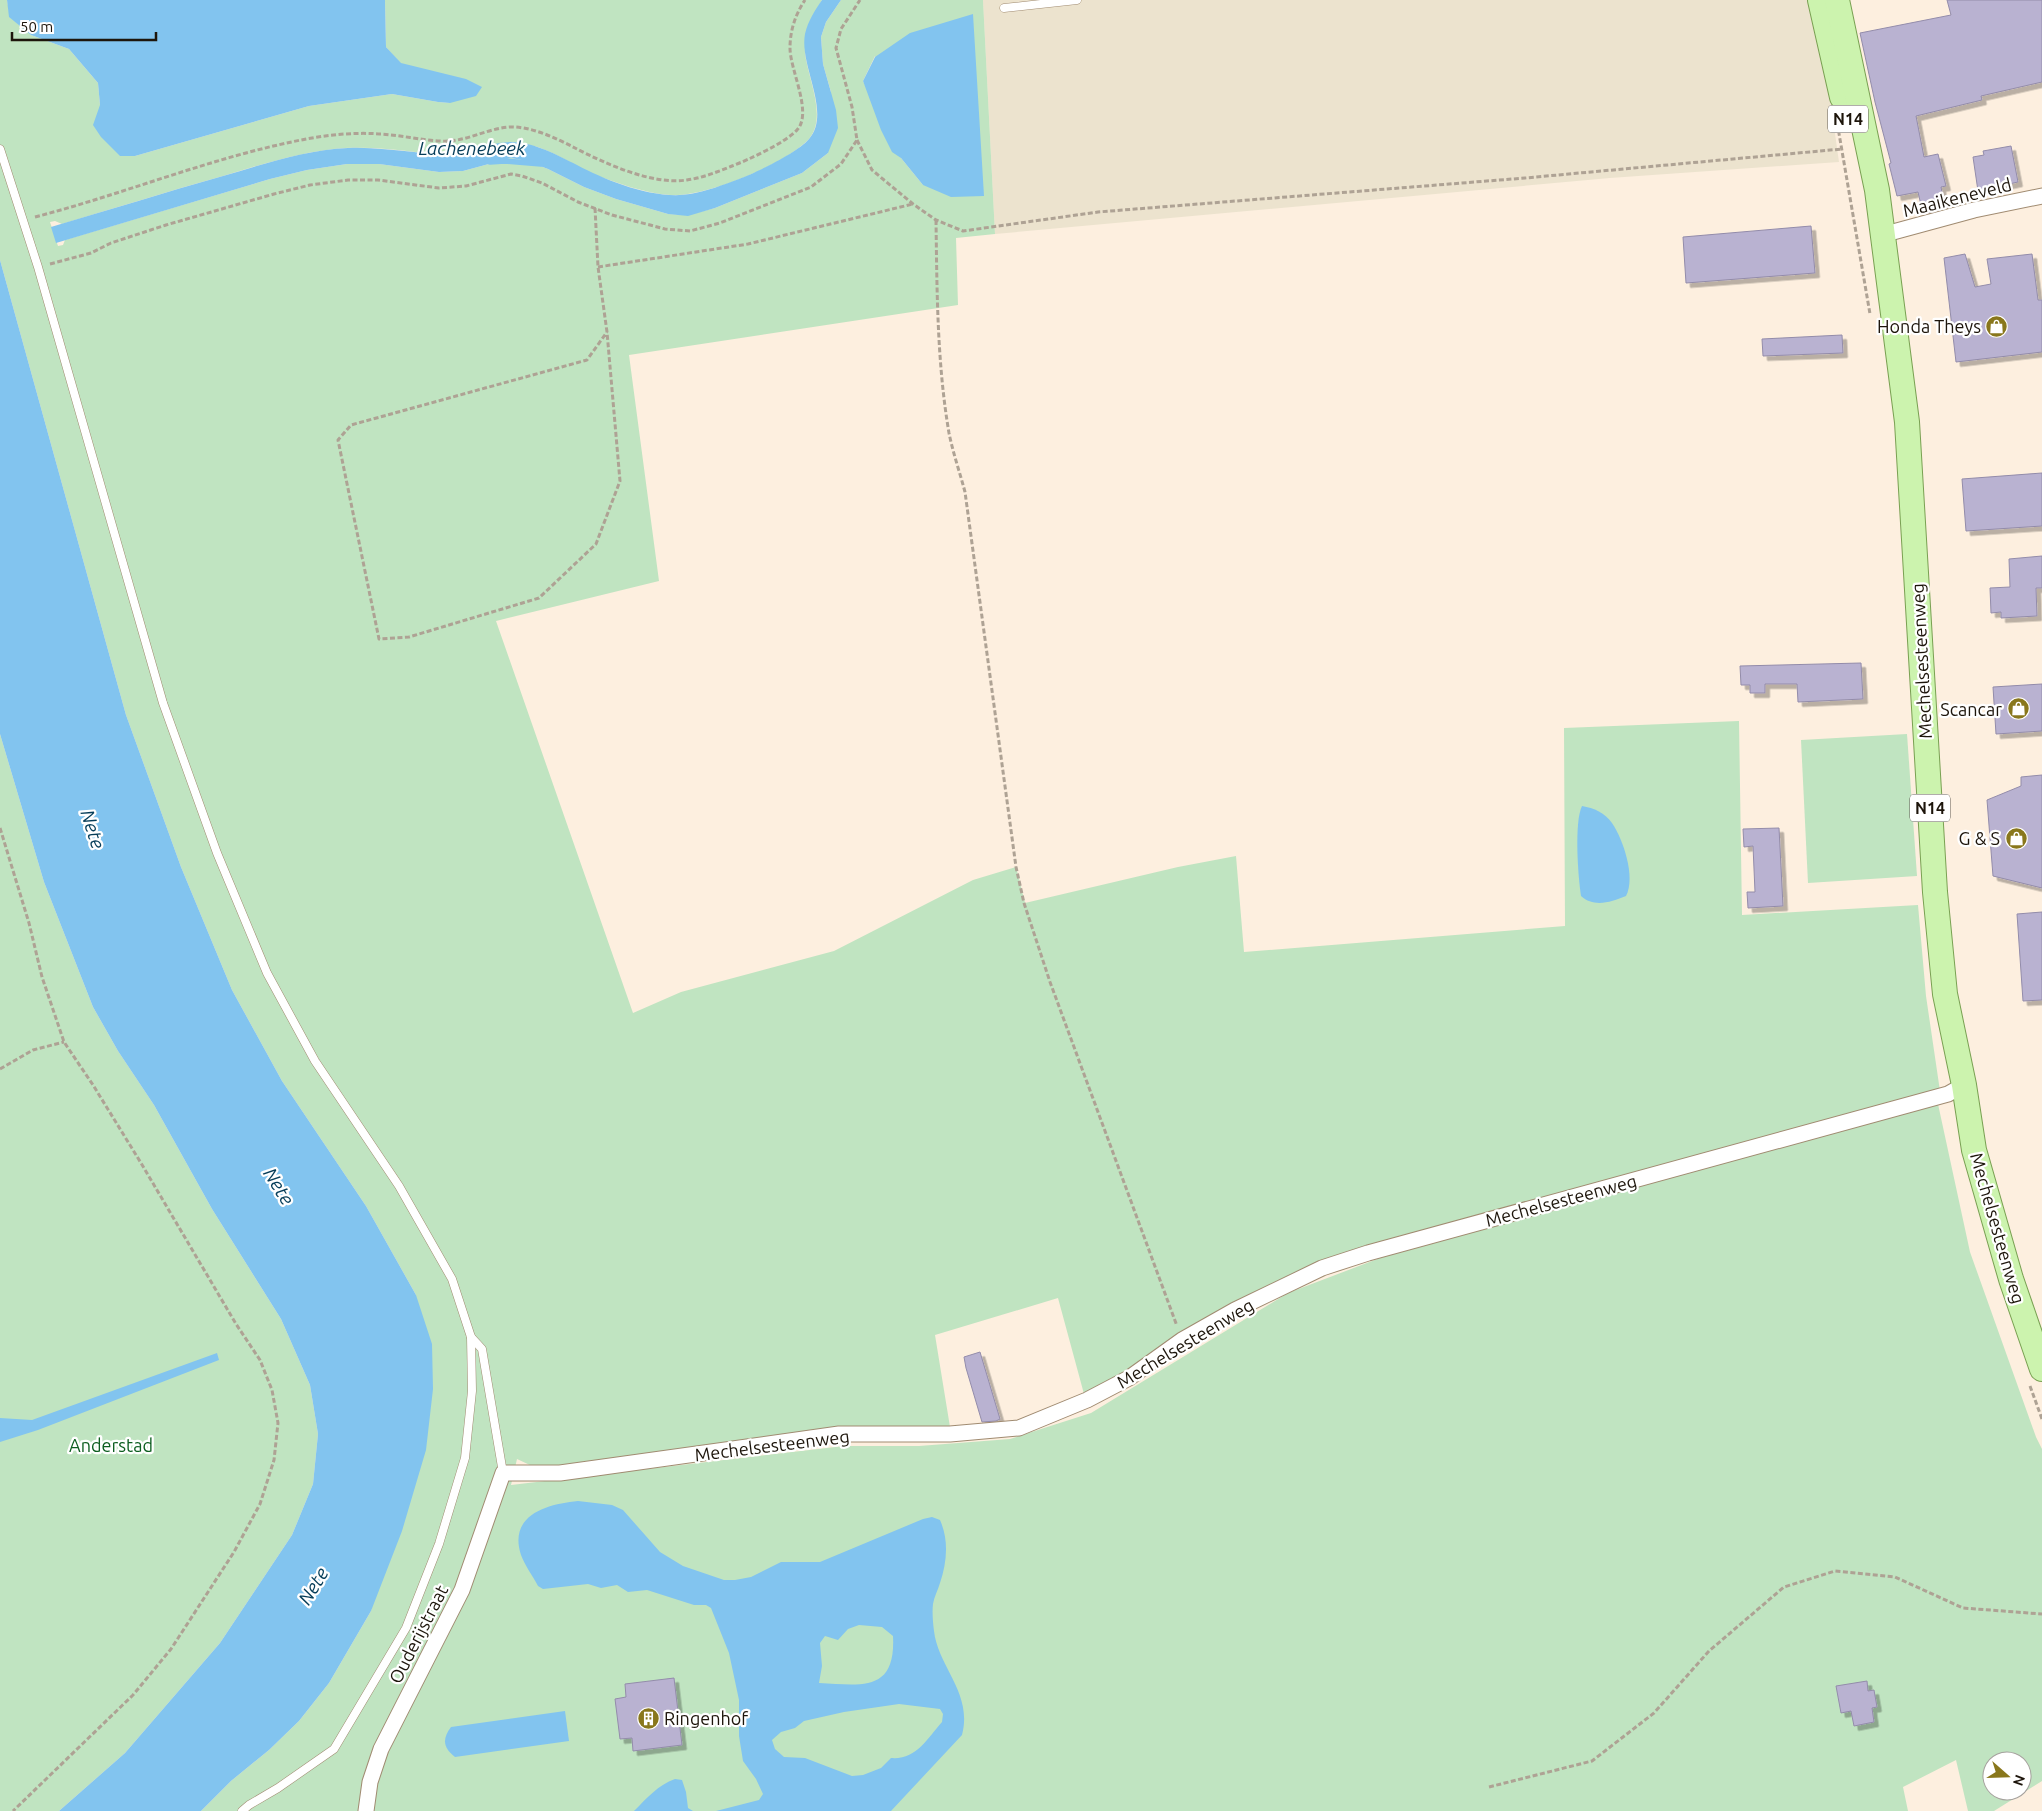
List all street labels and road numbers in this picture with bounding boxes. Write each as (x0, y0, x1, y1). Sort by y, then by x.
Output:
road number: N14 (1828, 106, 1868, 132)
street label: Maaikeneveld (1901, 174, 2013, 220)
street label: Mechelsesteenweg (1907, 583, 1935, 739)
road number: N14 (1910, 794, 1950, 821)
street label: Mechelsesteenweg (1967, 1150, 2029, 1306)
street label: Mechelsesteenweg (1483, 1170, 1639, 1230)
street label: Mechelsesteenweg (1113, 1294, 1257, 1392)
street label: Mechelsesteenweg (693, 1426, 851, 1464)
street label: Ouderijstraat (385, 1582, 451, 1686)

